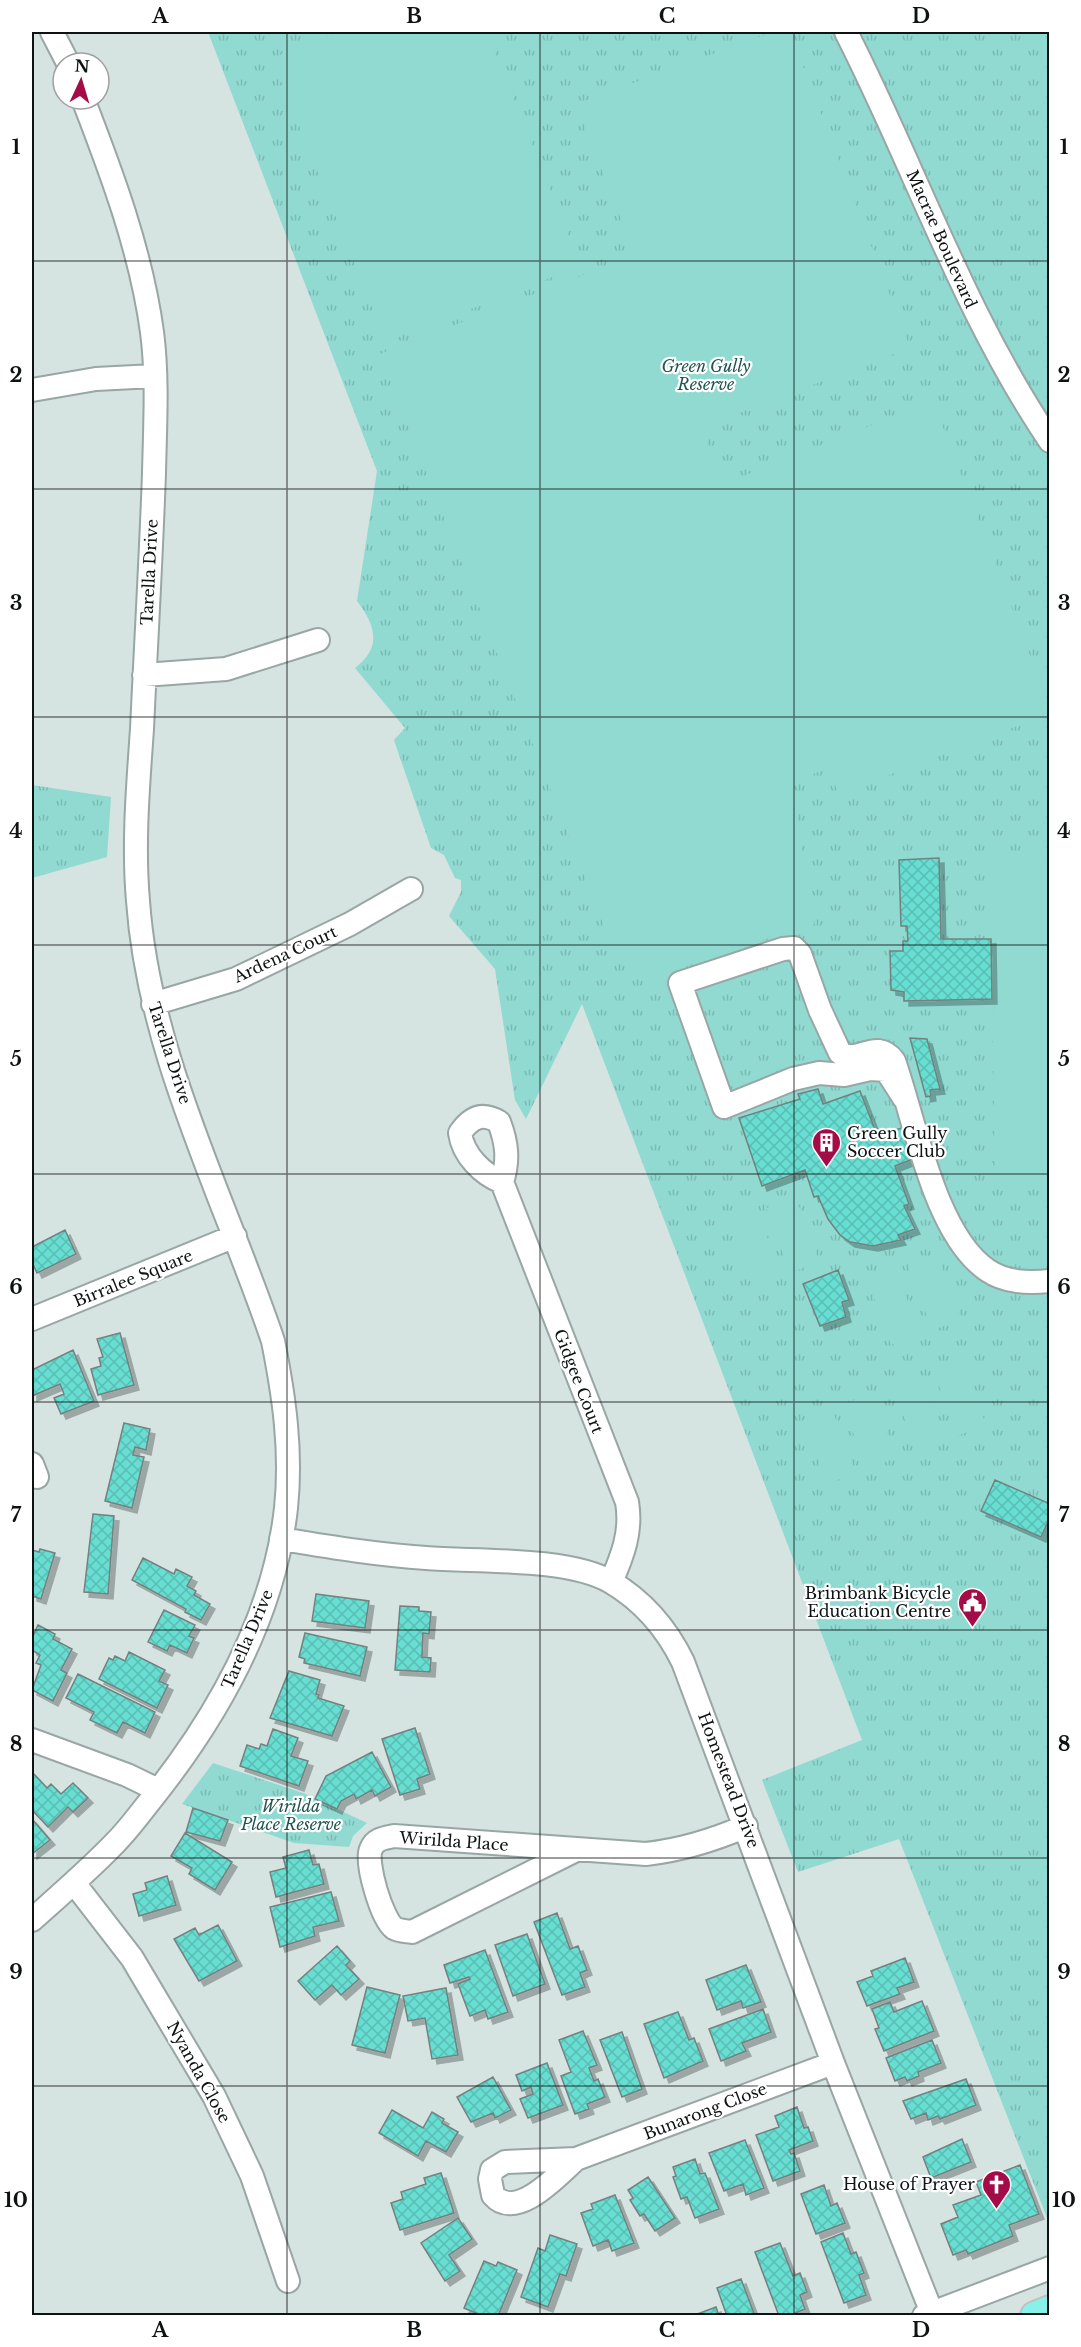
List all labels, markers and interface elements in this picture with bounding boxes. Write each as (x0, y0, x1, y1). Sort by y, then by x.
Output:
text: A (151, 4, 169, 28)
text: B (406, 4, 422, 28)
text: C (659, 4, 675, 28)
text: D (912, 4, 930, 28)
north arrow (51, 51, 111, 111)
text: N (74, 56, 90, 77)
text: 1 (12, 135, 21, 159)
text: 1 (1060, 135, 1069, 159)
street label: Macrae Boulevard (902, 167, 982, 312)
park label: Green Gully Reserve (661, 356, 751, 394)
text: 2 (9, 363, 23, 387)
text: 2 (1057, 363, 1071, 387)
street label: Tarella Drive (136, 519, 162, 625)
text: 3 (10, 591, 22, 615)
text: 3 (1058, 591, 1070, 615)
text: 4 (9, 819, 23, 843)
text: 4 (1057, 819, 1071, 843)
street label: Ardena Court (229, 921, 340, 987)
street label: Tarella Drive (144, 999, 196, 1107)
text: 5 (10, 1047, 22, 1071)
text: 5 (1058, 1047, 1070, 1071)
place label: Green Gully Soccer Club (847, 1123, 948, 1161)
building icon: Green Gully Soccer Club (810, 1126, 842, 1168)
street label: Birralee Square (70, 1245, 196, 1311)
text: 6 (9, 1275, 23, 1299)
text: 6 (1057, 1275, 1071, 1299)
street label: Gidgee Court (550, 1326, 608, 1436)
text: 7 (11, 1503, 22, 1527)
text: 7 (1059, 1503, 1070, 1527)
place label: Brimbank Bicycle Education Centre (805, 1583, 951, 1621)
street label: Tarella Drive (217, 1586, 277, 1692)
public building icon: Brimbank Bicycle Education Centre (956, 1586, 988, 1628)
street label: Homestead Drive (694, 1709, 764, 1851)
text: 8 (10, 1732, 22, 1756)
text: 8 (1058, 1732, 1070, 1756)
park label: Wirilda Place Reserve (240, 1796, 342, 1834)
street label: Wirilda Place (398, 1827, 509, 1855)
text: 9 (9, 1960, 23, 1984)
text: 9 (1057, 1960, 1071, 1984)
street label: Nyanda Close (163, 2018, 235, 2126)
street label: Bunarong Close (640, 2078, 770, 2144)
church icon: House of Prayer (980, 2168, 1012, 2210)
place label: House of Prayer (843, 2174, 975, 2194)
text: 10 (4, 2188, 28, 2212)
text: 10 (1052, 2188, 1076, 2212)
text: A (151, 2318, 169, 2342)
text: B (406, 2318, 422, 2342)
text: C (659, 2318, 675, 2342)
text: D (912, 2318, 930, 2342)

